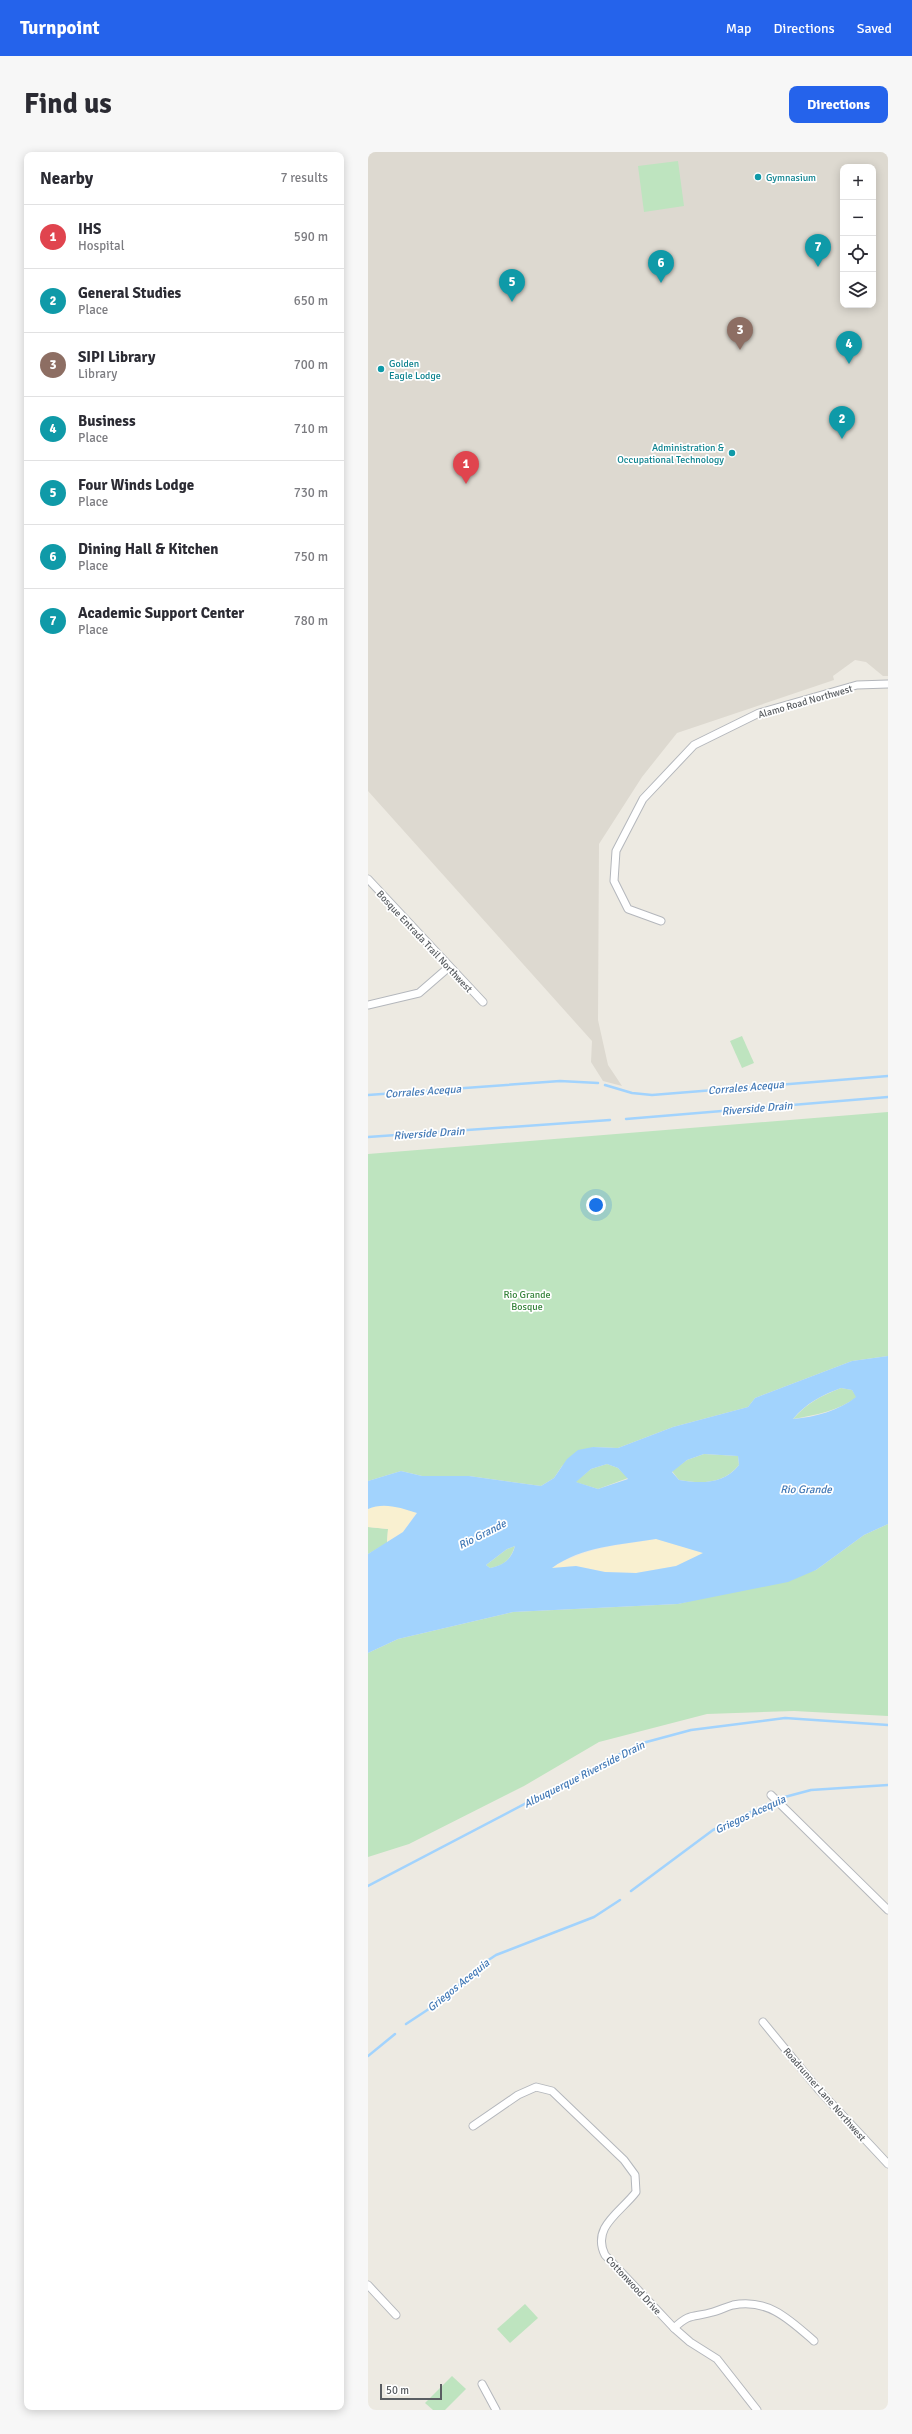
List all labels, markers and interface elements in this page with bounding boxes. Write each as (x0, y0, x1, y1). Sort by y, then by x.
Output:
text: Turnpoint (20, 16, 100, 40)
text: Map (726, 20, 752, 37)
text: Directions (774, 20, 835, 37)
text: Saved (857, 20, 892, 37)
button: Directions (789, 86, 888, 123)
text: Find us (24, 87, 112, 121)
map controls (840, 164, 876, 308)
button: + (840, 164, 876, 200)
text: Nearby (40, 168, 93, 189)
text: 7 results (280, 170, 328, 186)
marker: Gymnasium (753, 172, 763, 182)
place label: Gymnasium (766, 172, 816, 184)
button: − (840, 200, 876, 236)
text: IHS (78, 220, 101, 238)
text: 1 (49, 229, 57, 245)
text: 590 m (294, 229, 328, 245)
pin: 7 (805, 234, 831, 267)
button: locate (840, 236, 876, 272)
text: Hospital (78, 238, 125, 254)
pin: 6 (648, 250, 674, 283)
pin: 5 (499, 269, 525, 302)
button: layers (840, 272, 876, 308)
text: General Studies (78, 284, 181, 302)
text: 2 (49, 293, 57, 309)
text: 650 m (294, 293, 328, 309)
text: Place (78, 302, 108, 318)
pin: 3 (727, 317, 753, 350)
pin: 4 (836, 331, 862, 364)
text: SIPI Library (78, 348, 156, 366)
text: 3 (49, 357, 57, 373)
text: 700 m (294, 357, 328, 373)
place label: Golden Eagle Lodge (389, 358, 441, 382)
marker: Golden Eagle Lodge (376, 364, 386, 374)
text: Library (78, 366, 117, 382)
pin: 2 (829, 406, 855, 439)
text: Business (78, 412, 136, 430)
text: 4 (49, 421, 57, 437)
text: 710 m (294, 421, 328, 437)
text: Place (78, 430, 108, 446)
place label: Administration & Occupational Technology (617, 442, 725, 466)
marker: Administration & Occupational Technology (727, 448, 737, 458)
pin: 1 (453, 451, 479, 484)
text: Four Winds Lodge (78, 476, 194, 494)
text: 5 (49, 485, 57, 501)
text: 730 m (294, 485, 328, 501)
text: Place (78, 494, 108, 510)
text: Dining Hall & Kitchen (78, 540, 219, 558)
text: 6 (49, 549, 57, 565)
text: 750 m (294, 549, 328, 565)
text: Place (78, 558, 108, 574)
text: Academic Support Center (78, 604, 244, 622)
text: 7 (49, 613, 57, 629)
text: 780 m (294, 613, 328, 629)
text: Place (78, 622, 108, 638)
street label: Alamo Road Northwest (757, 683, 854, 721)
street label: Bosque Entrada Trail Northwest (374, 888, 475, 996)
water label: Corrales Acequa (707, 1078, 785, 1097)
water label: Corrales Acequa (384, 1082, 462, 1101)
water label: Riverside Drain (721, 1099, 794, 1118)
water label: Riverside Drain (393, 1124, 466, 1142)
your location (586, 1195, 606, 1215)
park label: Rio Grande Bosque (504, 1289, 550, 1313)
water label: Rio Grande (780, 1483, 832, 1496)
water label: Rio Grande (456, 1517, 509, 1552)
water label: Albuquerque Riverside Drain (522, 1738, 648, 1811)
water label: Griegos Acequia (713, 1792, 788, 1836)
water label: Griegos Acequia (425, 1956, 492, 2014)
street label: Roadrunner Lane Northwest (780, 2045, 868, 2144)
street label: Cottonwood Drive (603, 2254, 664, 2318)
scale bar (380, 2382, 442, 2401)
text: 50 m (386, 2384, 409, 2397)

